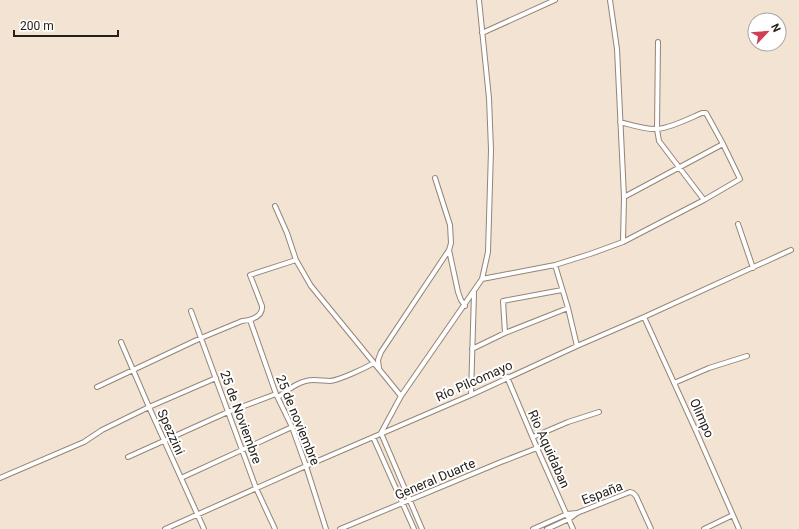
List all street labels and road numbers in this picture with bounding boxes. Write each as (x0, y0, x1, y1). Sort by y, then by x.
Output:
street label: Río Pilcomayo (433, 357, 515, 405)
street label: 25 de Noviembre (217, 368, 265, 466)
street label: 25 de noviembre (273, 373, 323, 467)
street label: Olimpo (687, 396, 717, 440)
street label: Spezzini (154, 407, 188, 457)
street label: Rio Aquidaban (525, 408, 573, 490)
street label: General Duarte (392, 455, 478, 503)
street label: España (579, 478, 625, 508)

